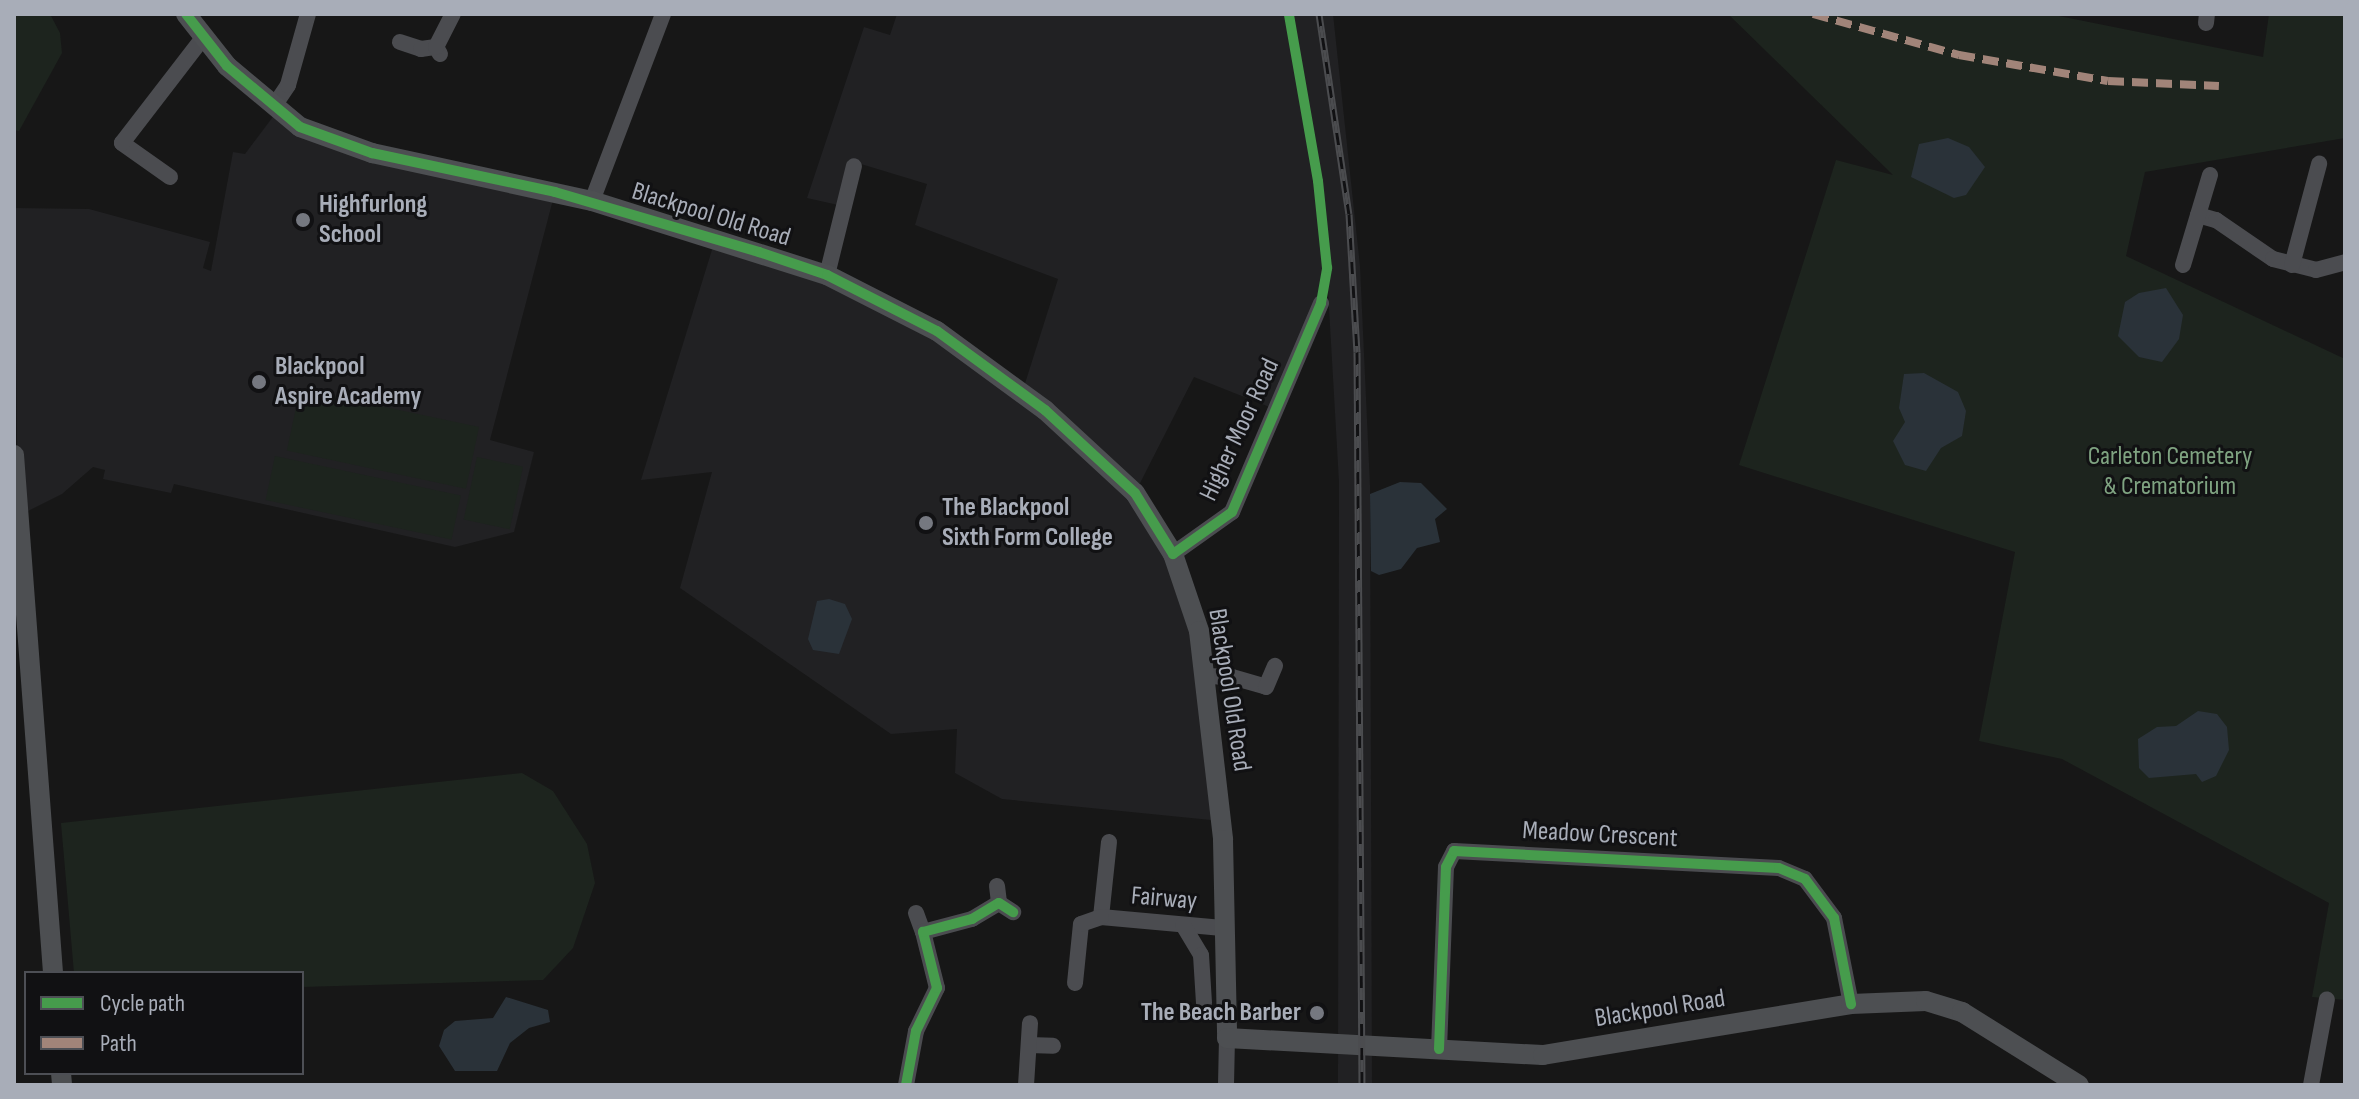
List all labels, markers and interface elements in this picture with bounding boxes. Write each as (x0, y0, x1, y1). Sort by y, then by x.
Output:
street label: Blackpool Old Road (628, 176, 794, 254)
place label: Highfurlong School (319, 189, 427, 250)
marker: Highfurlong School (294, 211, 312, 229)
place label: Blackpool Aspire Academy (275, 351, 421, 412)
street label: Higher Moor Road (1193, 354, 1287, 506)
marker: Blackpool Aspire Academy (250, 373, 268, 391)
park label: Carleton Cemetery & Crematorium (2088, 441, 2252, 502)
place label: The Blackpool Sixth Form College (942, 492, 1113, 554)
marker: The Blackpool Sixth Form College (917, 514, 935, 532)
street label: Blackpool Old Road (1201, 607, 1257, 773)
street label: Meadow Crescent (1522, 815, 1678, 855)
street label: Fairway (1130, 881, 1198, 917)
legend (24, 971, 304, 1075)
street label: Blackpool Road (1593, 983, 1727, 1035)
text: Cycle path (100, 989, 185, 1018)
place label: The Beach Barber (1141, 997, 1301, 1029)
marker: The Beach Barber (1308, 1004, 1326, 1022)
text: Path (100, 1029, 137, 1058)

